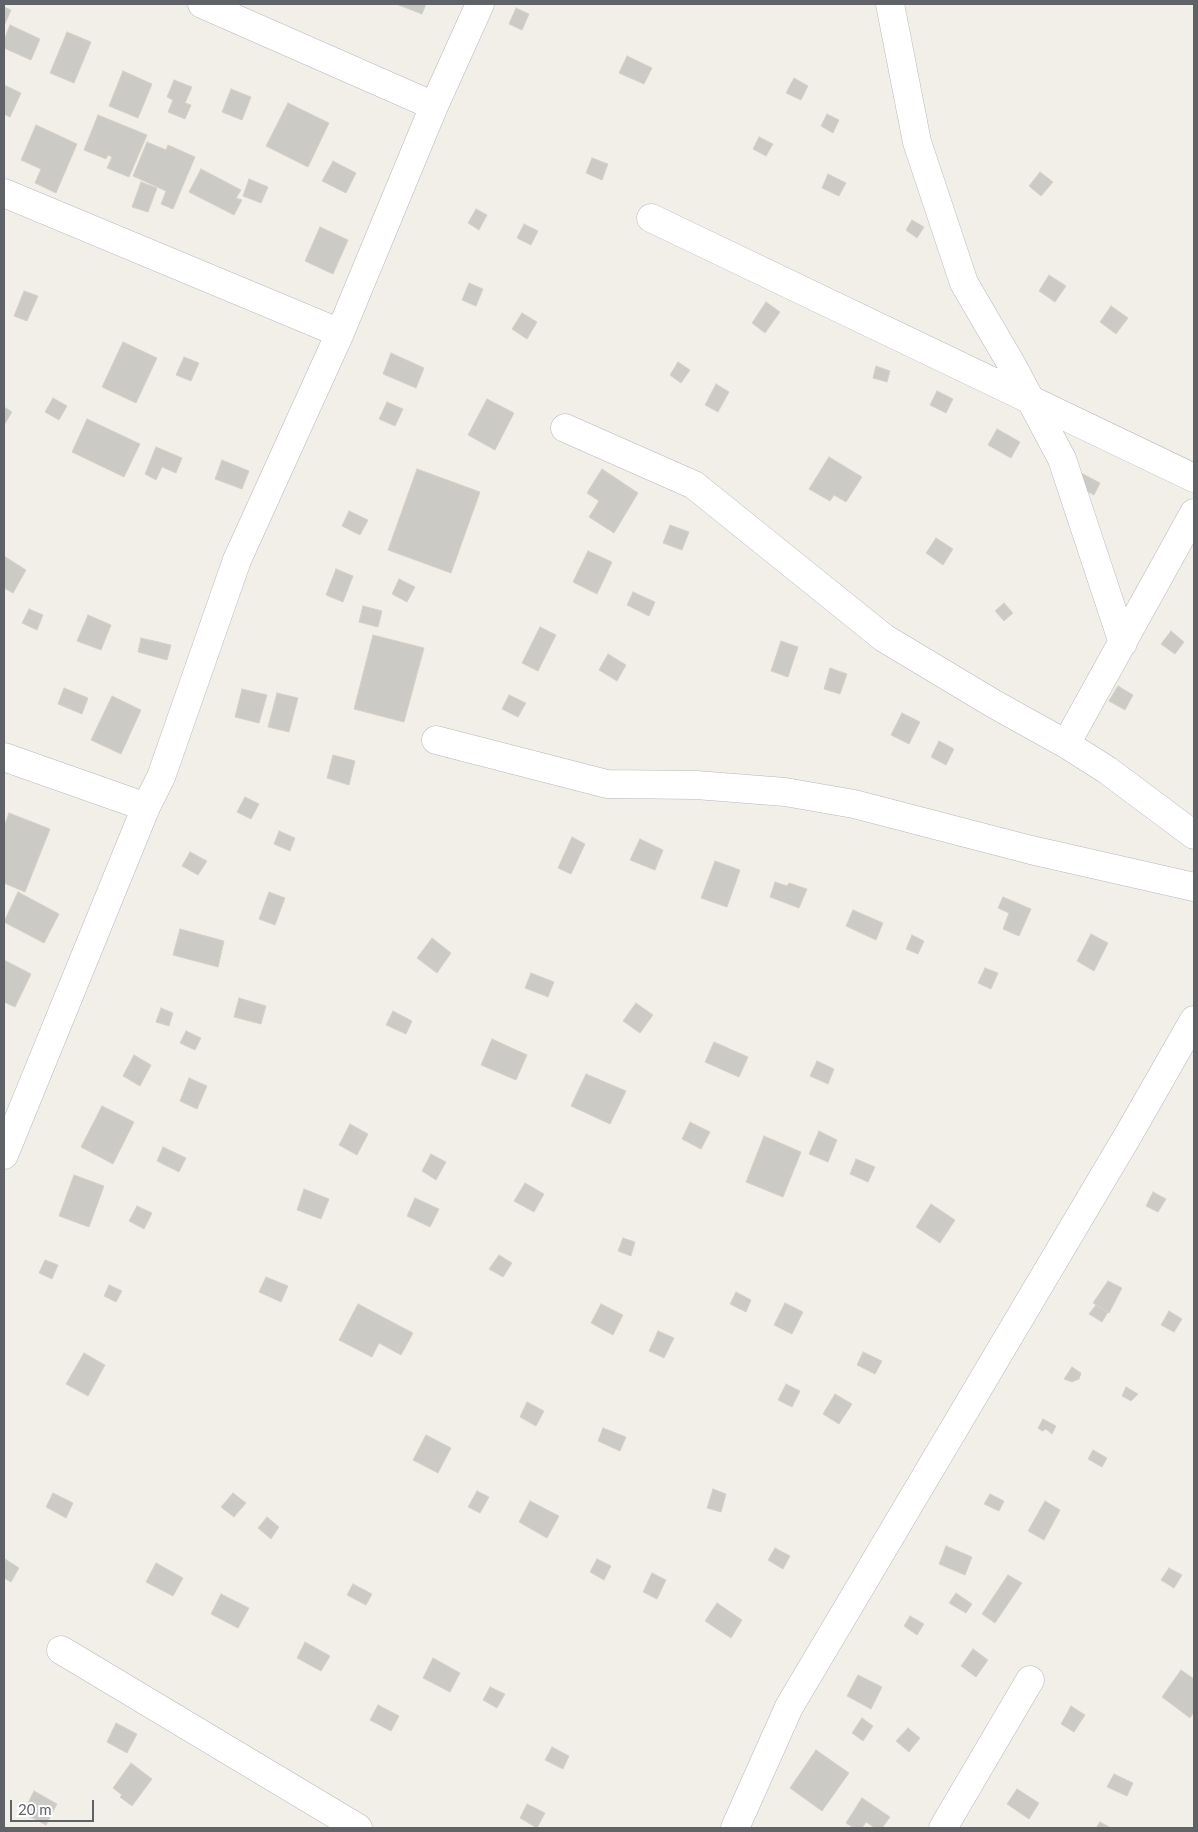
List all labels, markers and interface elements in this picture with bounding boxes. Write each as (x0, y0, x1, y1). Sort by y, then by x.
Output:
scale bar (12, 1790, 96, 1822)
text: 20 m (18, 1800, 52, 1818)

